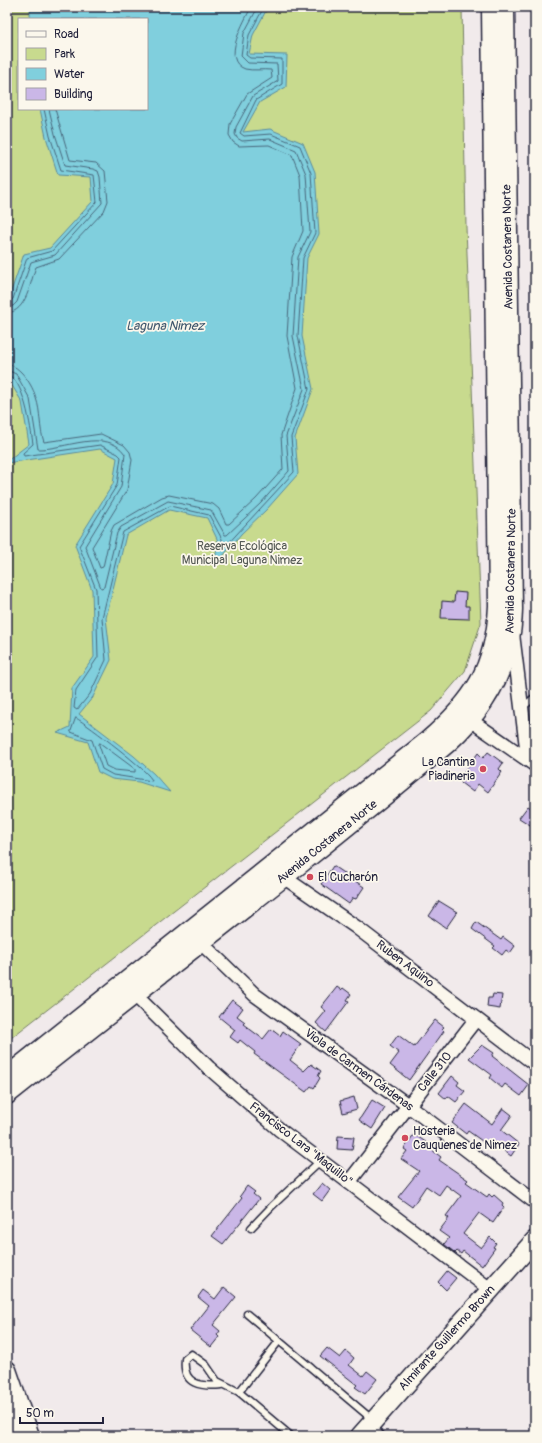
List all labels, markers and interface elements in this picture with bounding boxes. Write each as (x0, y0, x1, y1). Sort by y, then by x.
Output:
legend (18, 18, 148, 110)
text: Road (54, 27, 79, 42)
text: Park (54, 47, 75, 62)
text: Water (54, 67, 85, 82)
text: Building (54, 87, 93, 102)
street label: Avenida Costanera Norte (499, 184, 517, 310)
water label: Laguna Nimez (126, 318, 206, 334)
street label: Avenida Costanera Norte (502, 508, 520, 634)
park label: Reserva Ecológica Municipal Laguna Nimez (182, 539, 302, 568)
place label: La Cantina Piadineria (422, 755, 475, 784)
marker: La Cantina Piadineria (478, 764, 488, 774)
street label: Avenida Costanera Norte (274, 797, 380, 887)
place label: El Cucharón (318, 870, 378, 885)
marker: El Cucharón (305, 872, 315, 882)
street label: Ruben Aquino (373, 937, 437, 991)
street label: Viola de Carmen Cárdenas (302, 1025, 417, 1115)
street label: Calle 310 (415, 1049, 455, 1095)
street label: Francisco Lara "Maquillo" (246, 1099, 356, 1189)
place label: Hosteria Cauquenes de Nimez (413, 1124, 517, 1153)
marker: Hosteria Cauquenes de Nimez (400, 1133, 410, 1143)
street label: Almirante Guillermo Brown (396, 1282, 498, 1394)
scale bar (20, 1399, 103, 1425)
text: 50 m (26, 1406, 54, 1421)

